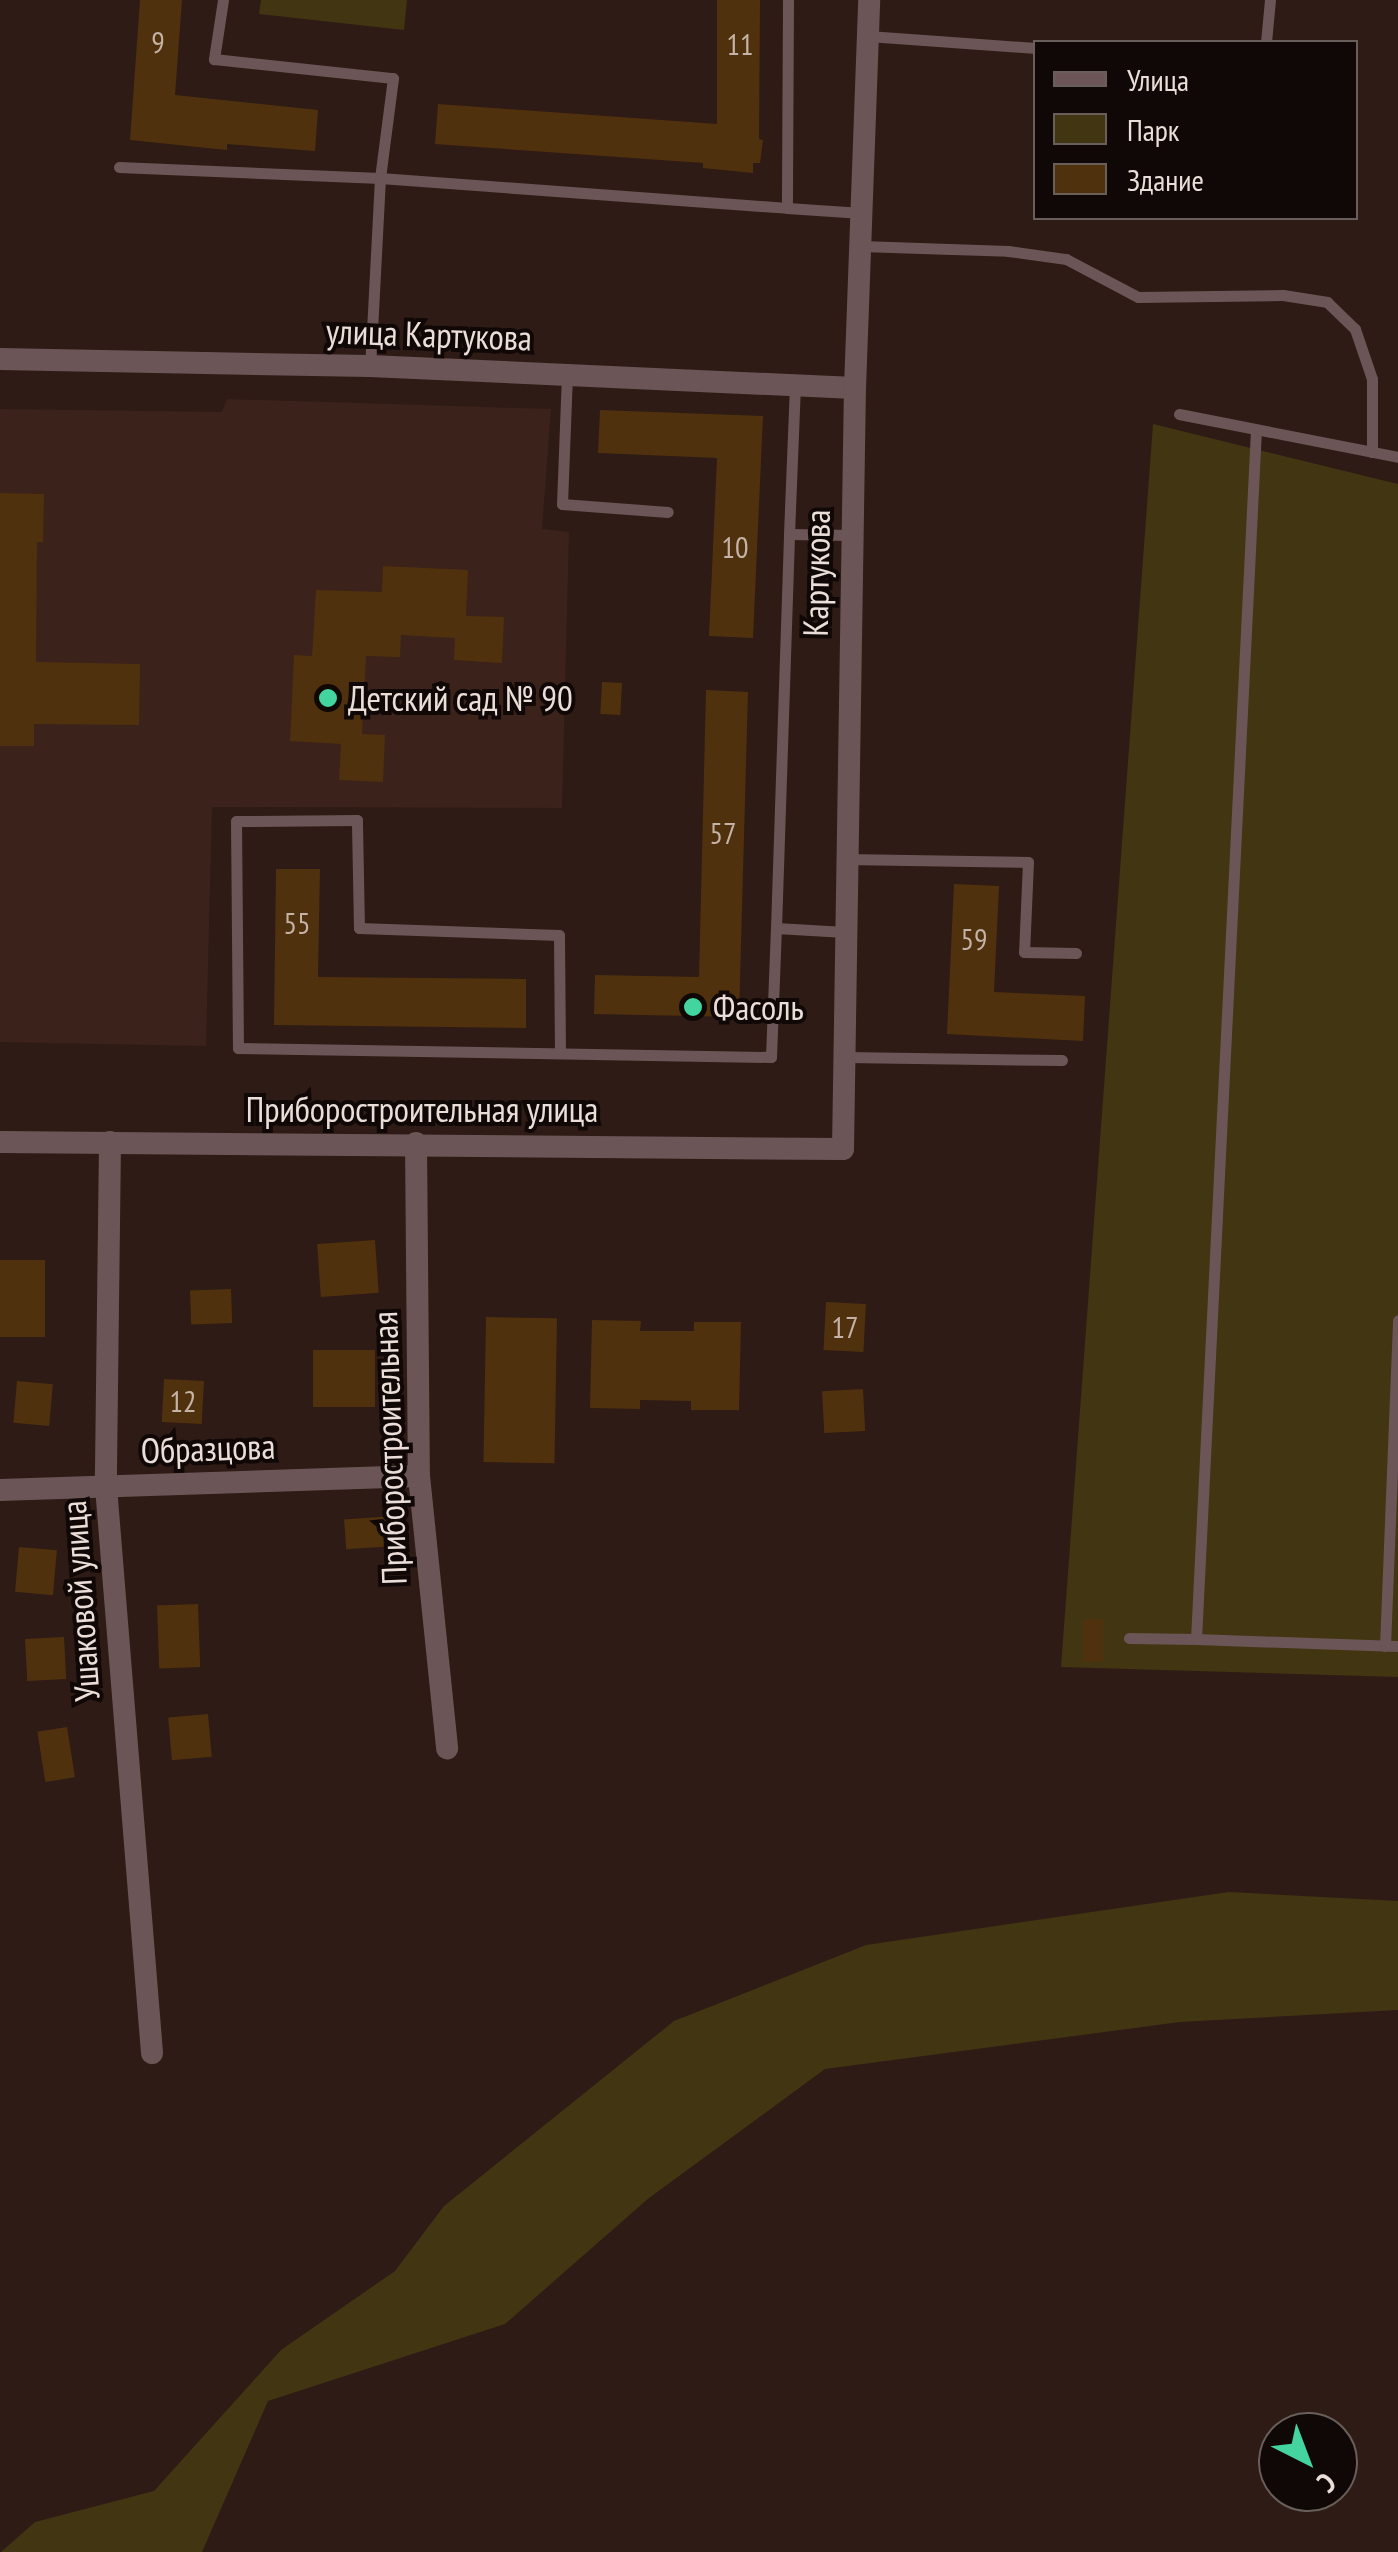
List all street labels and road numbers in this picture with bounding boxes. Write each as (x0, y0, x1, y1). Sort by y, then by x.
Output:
street label: улица Картукова (325, 309, 533, 359)
street label: Картукова (794, 509, 838, 637)
street label: Приборостроительная улица (246, 1088, 598, 1130)
street label: Приборостроительная (363, 1311, 415, 1585)
street label: Образцова (140, 1425, 276, 1471)
street label: Ушаковой улица (52, 1499, 108, 1703)

